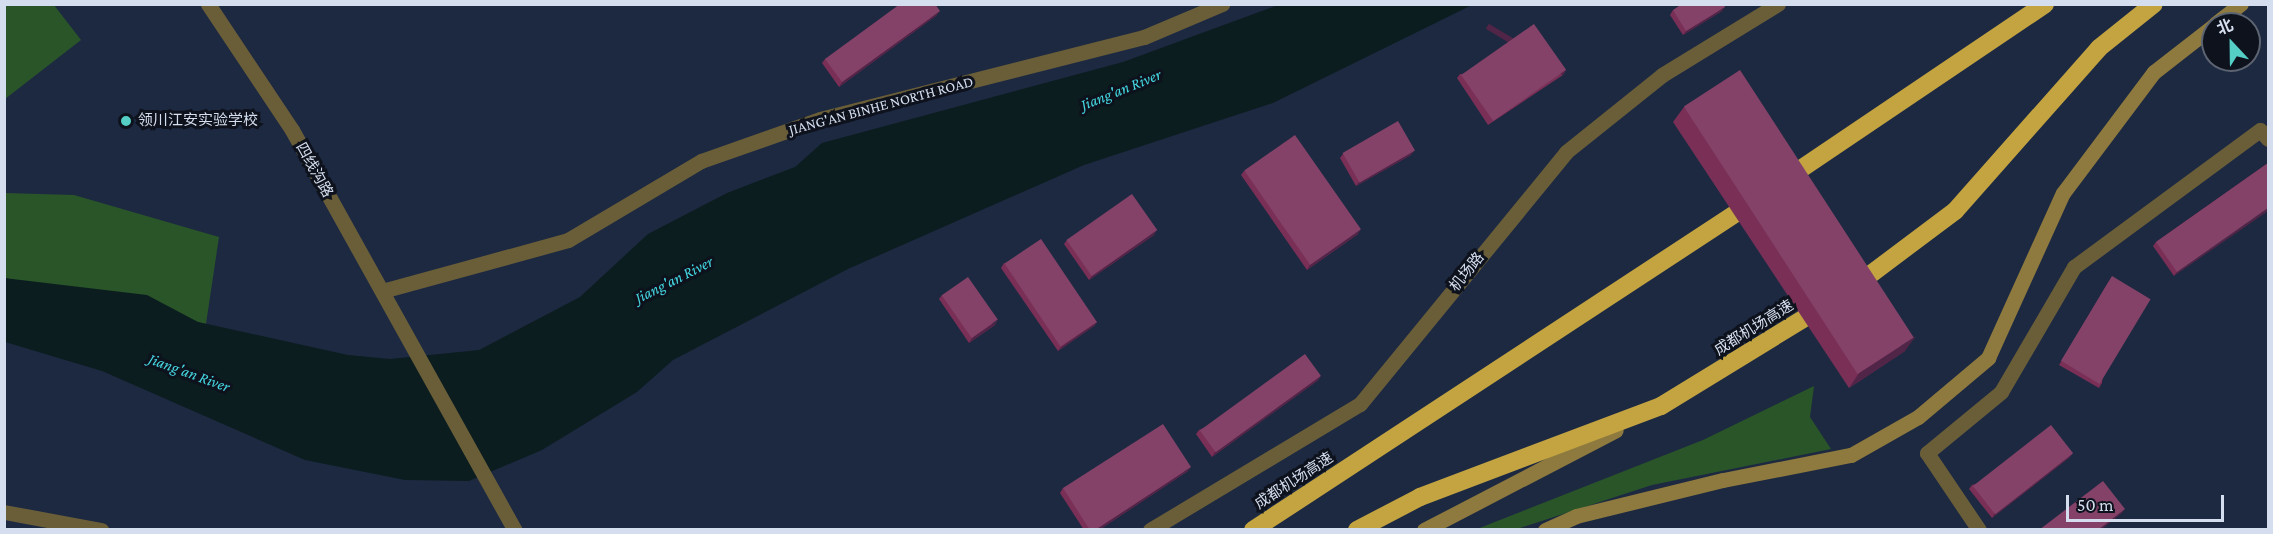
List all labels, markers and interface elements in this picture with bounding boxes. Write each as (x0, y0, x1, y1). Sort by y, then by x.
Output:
north arrow (2201, 12, 2261, 72)
text: 北 (2214, 16, 2235, 38)
water label: Jiang'an River (1078, 65, 1164, 115)
street label: JIANG'AN BINHE NORTH ROAD (787, 73, 975, 139)
place label: 领川江安实验学校 (138, 112, 258, 130)
marker: 领川江安实验学校 (119, 114, 133, 128)
street label: 四线沟路 (292, 139, 336, 201)
street label: 机场路 (1446, 249, 1488, 295)
water label: Jiang'an River (632, 252, 716, 308)
street label: 成都机场高速 (1711, 297, 1797, 359)
water label: Jiang'an River (146, 349, 232, 397)
street label: 成都机场高速 (1251, 449, 1337, 513)
scale bar (2069, 483, 2226, 521)
text: 50 m (2077, 495, 2114, 515)

